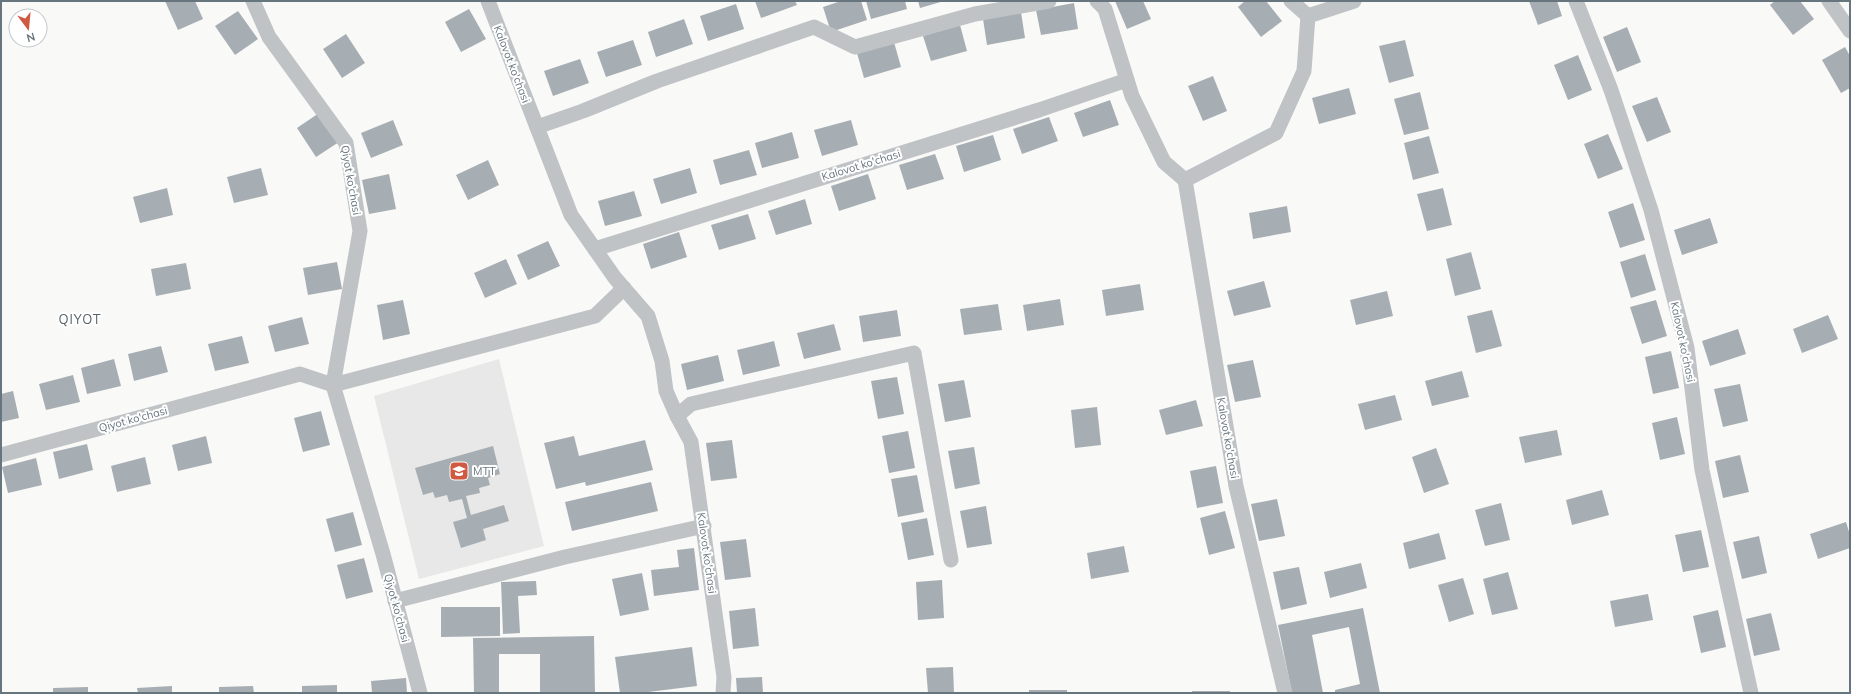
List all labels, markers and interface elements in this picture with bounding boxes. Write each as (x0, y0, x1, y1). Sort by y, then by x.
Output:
north arrow (8, 8, 48, 48)
street label: Kalovot ko'chasi (491, 23, 533, 105)
text: N (25, 30, 37, 45)
street label: Qiyot ko'chasi (338, 144, 364, 216)
street label: Kalovot ko'chasi (820, 146, 902, 184)
street label: Kalovot ko'chasi (1668, 300, 1698, 384)
district label: QIYOT (58, 311, 102, 327)
street label: Kalovot ko'chasi (1214, 396, 1242, 480)
street label: Qiyot ko'chasi (97, 403, 169, 435)
school or university icon: MTT (448, 460, 470, 482)
place label: MTT (473, 464, 496, 478)
street label: Kalovot ko'chasi (694, 511, 720, 595)
street label: Qiyot ko'chasi (381, 572, 413, 644)

